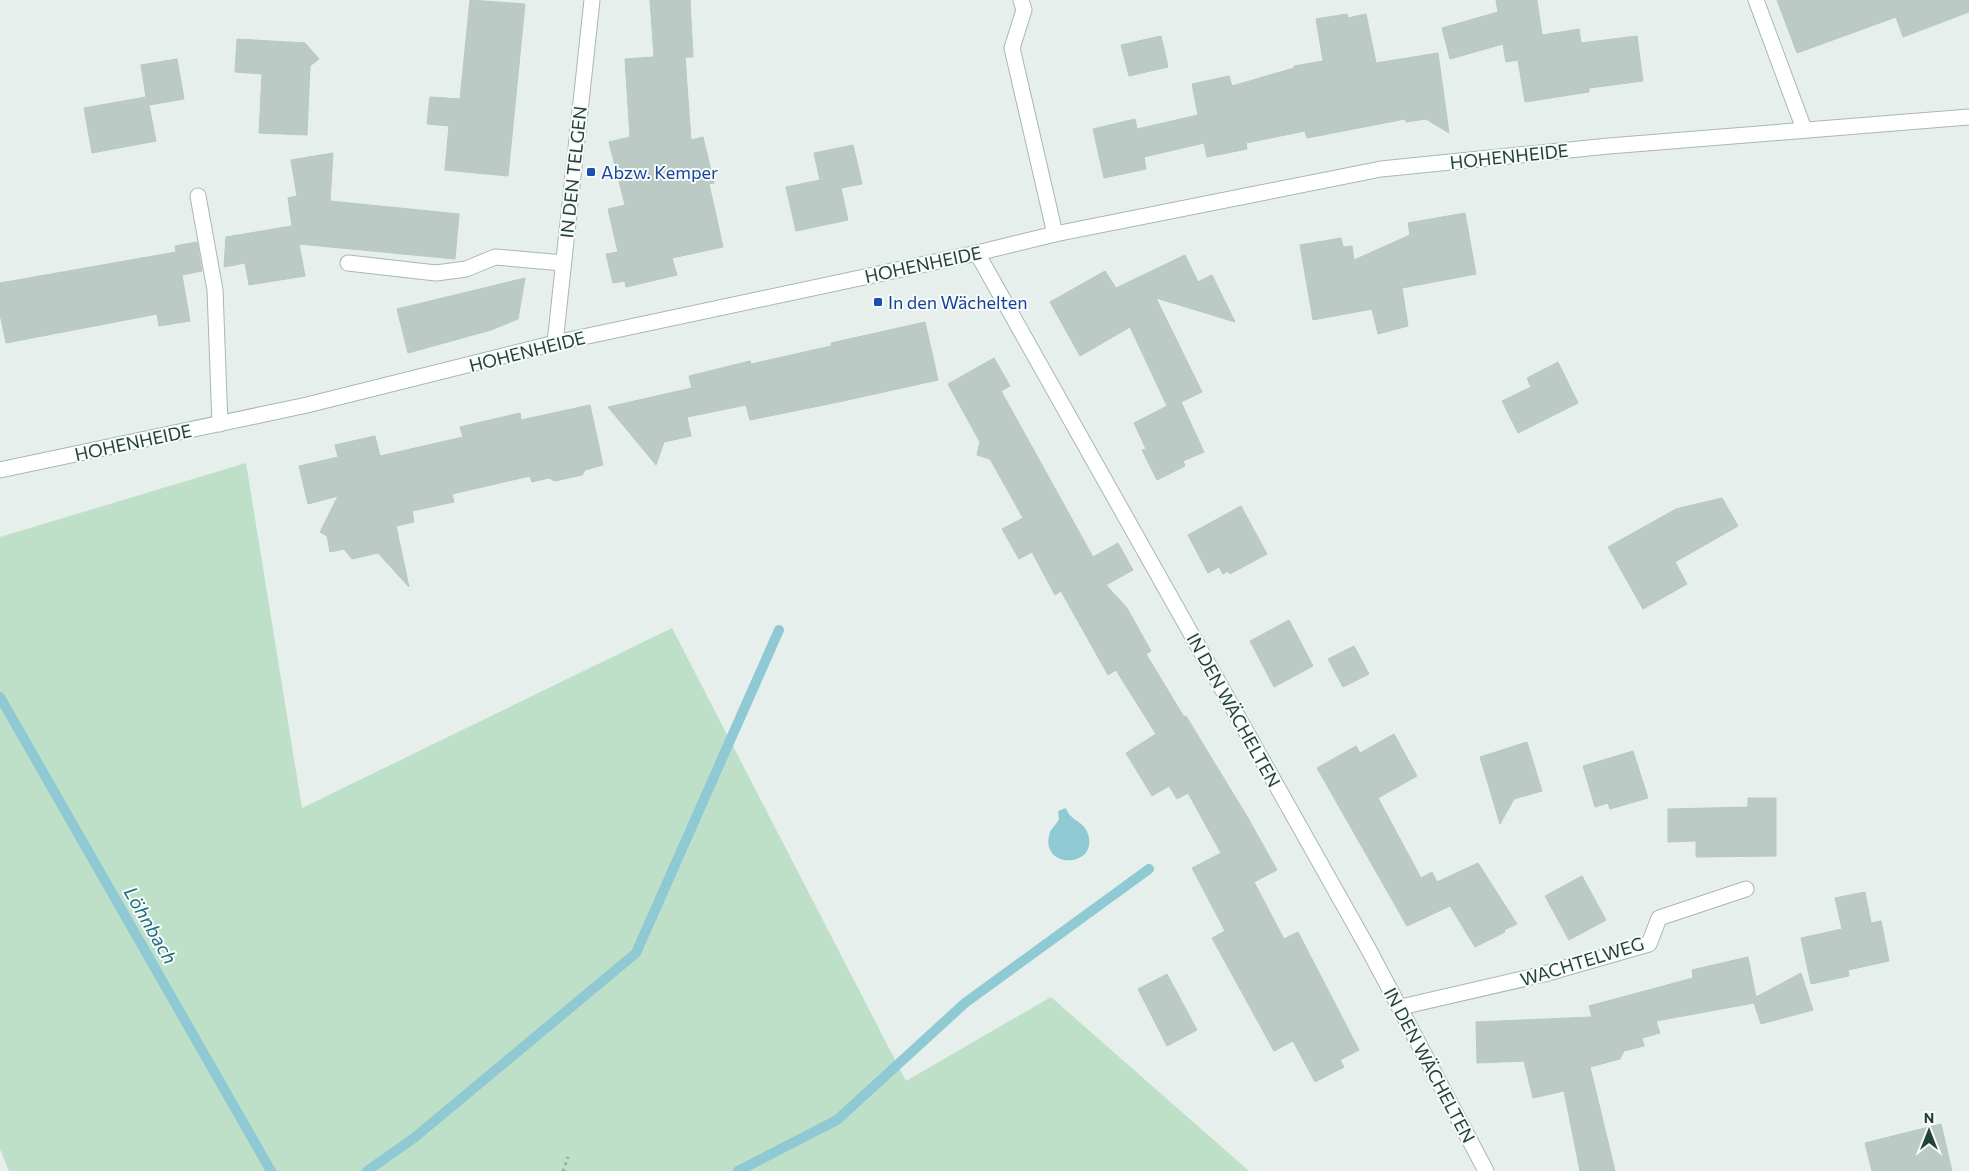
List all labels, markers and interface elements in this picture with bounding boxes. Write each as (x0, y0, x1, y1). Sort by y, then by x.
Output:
street label: IN DEN TELGEN (555, 105, 591, 239)
street label: HOHENHEIDE (1449, 139, 1569, 173)
place label: Abzw. Kemper (601, 161, 718, 183)
marker: Abzw. Kemper (585, 166, 597, 178)
street label: HOHENHEIDE (862, 241, 984, 287)
place label: In den Wächelten (888, 291, 1028, 313)
marker: In den Wächelten (872, 296, 884, 308)
street label: HOHENHEIDE (467, 326, 587, 376)
street label: HOHENHEIDE (72, 419, 194, 465)
street label: IN DEN WÄCHELTEN (1182, 629, 1286, 791)
water label: Löhnbach (120, 882, 182, 968)
street label: WACHTELWEG (1518, 932, 1646, 990)
street label: IN DEN WÄCHELTEN (1380, 984, 1480, 1146)
north arrow (1904, 1106, 1954, 1156)
text: N (1924, 1109, 1934, 1126)

